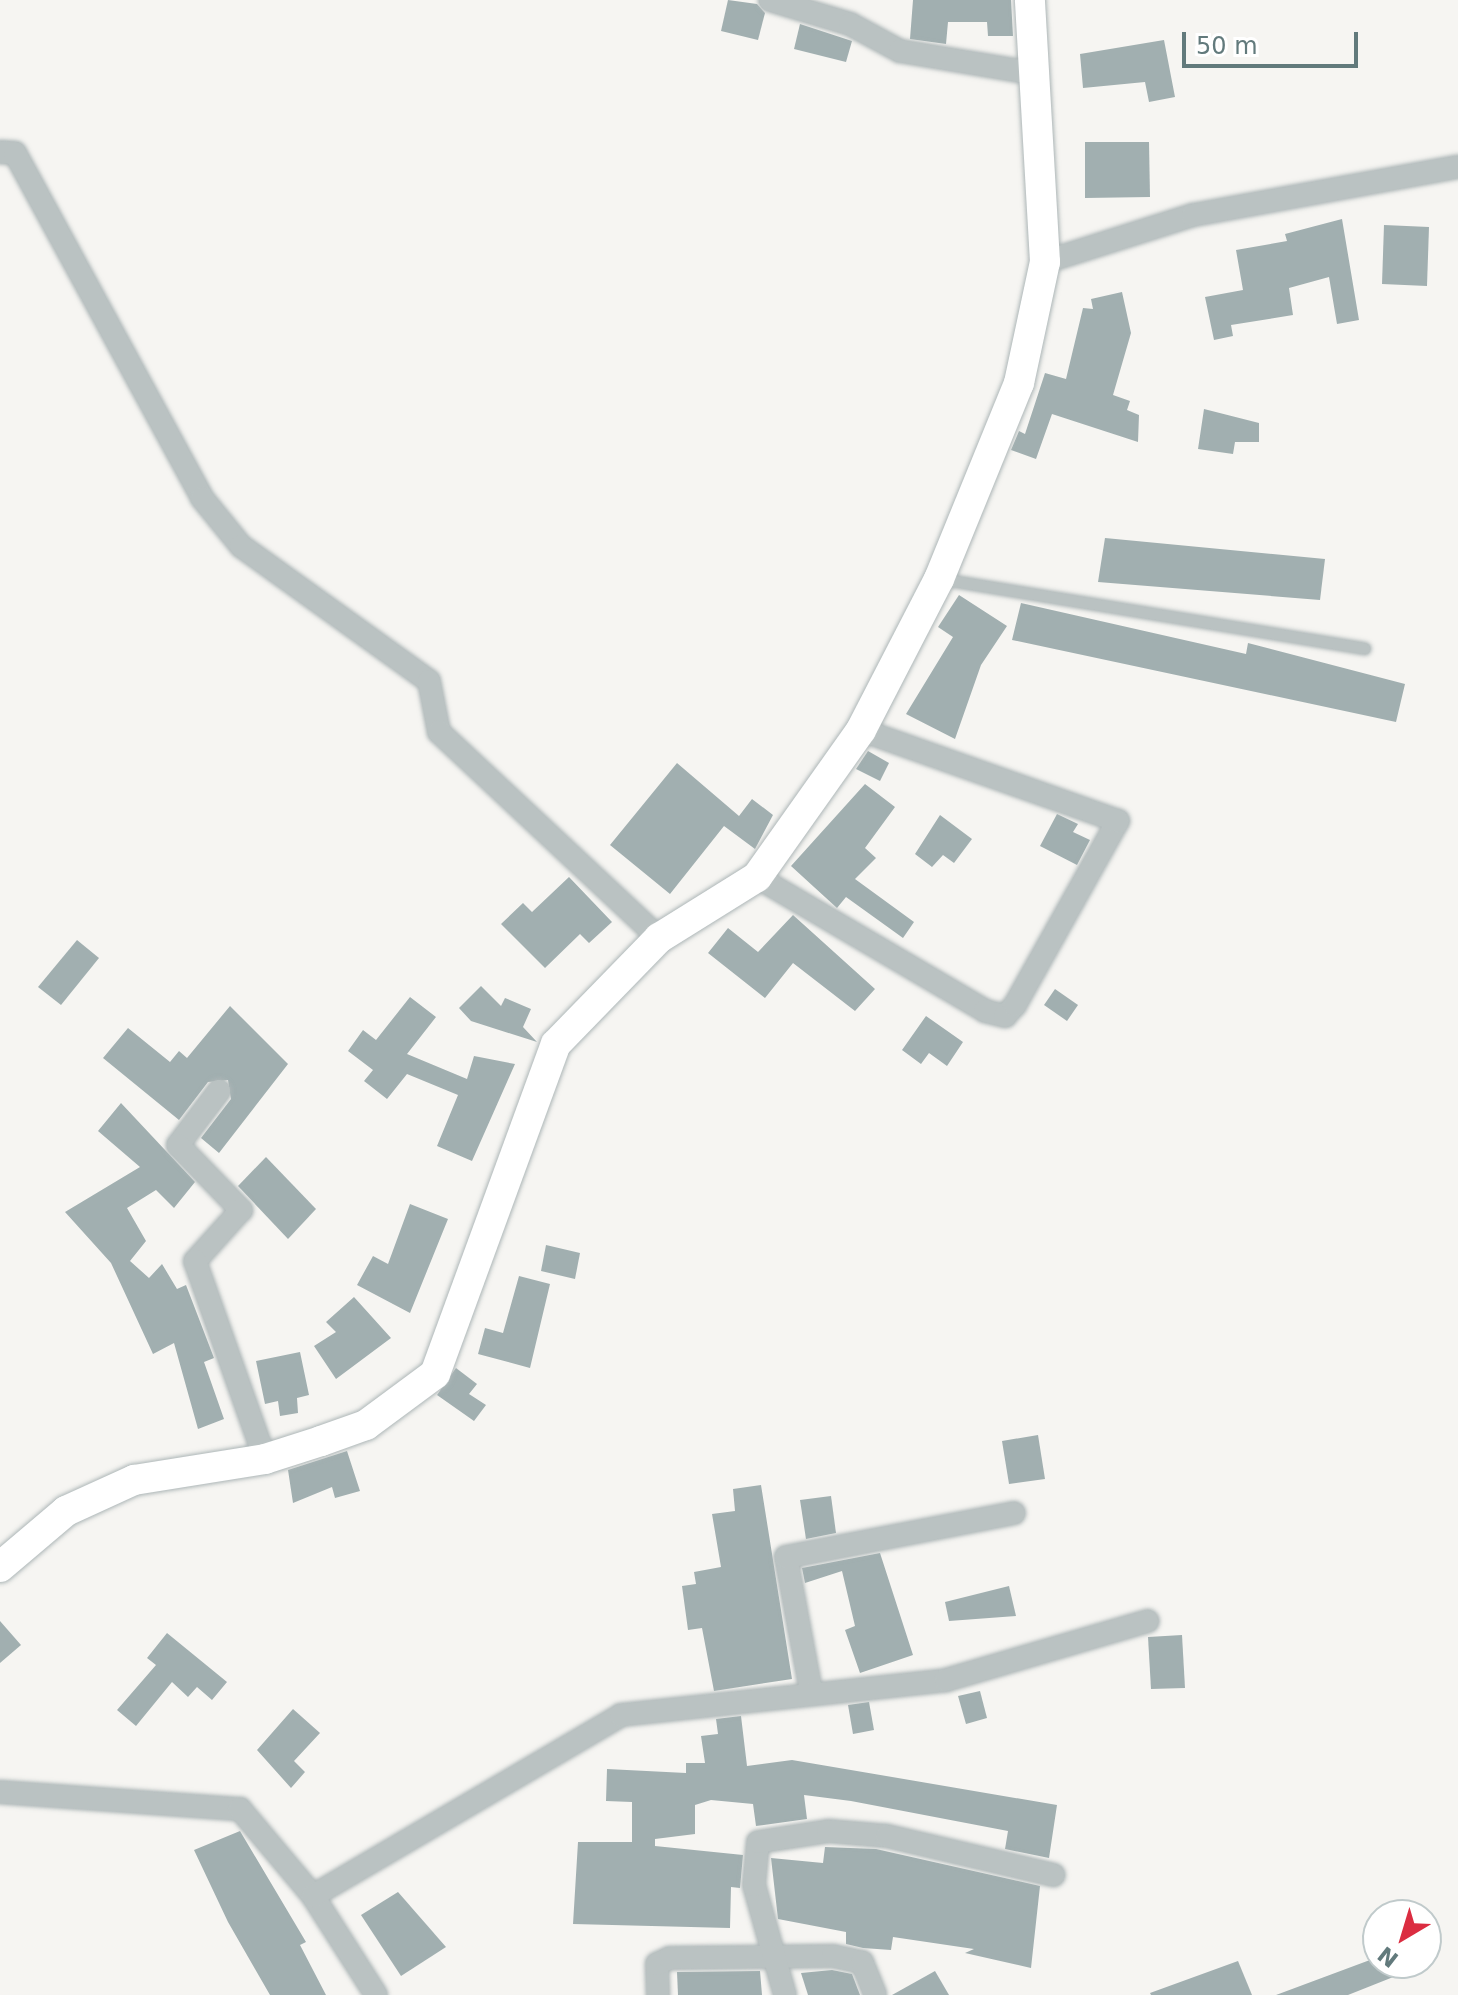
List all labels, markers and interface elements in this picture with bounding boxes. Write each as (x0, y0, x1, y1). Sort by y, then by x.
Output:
scale bar (1186, 16, 1362, 66)
text: 50 m (1196, 32, 1258, 60)
north arrow (1362, 1899, 1442, 1979)
text: N (1373, 1941, 1403, 1972)

